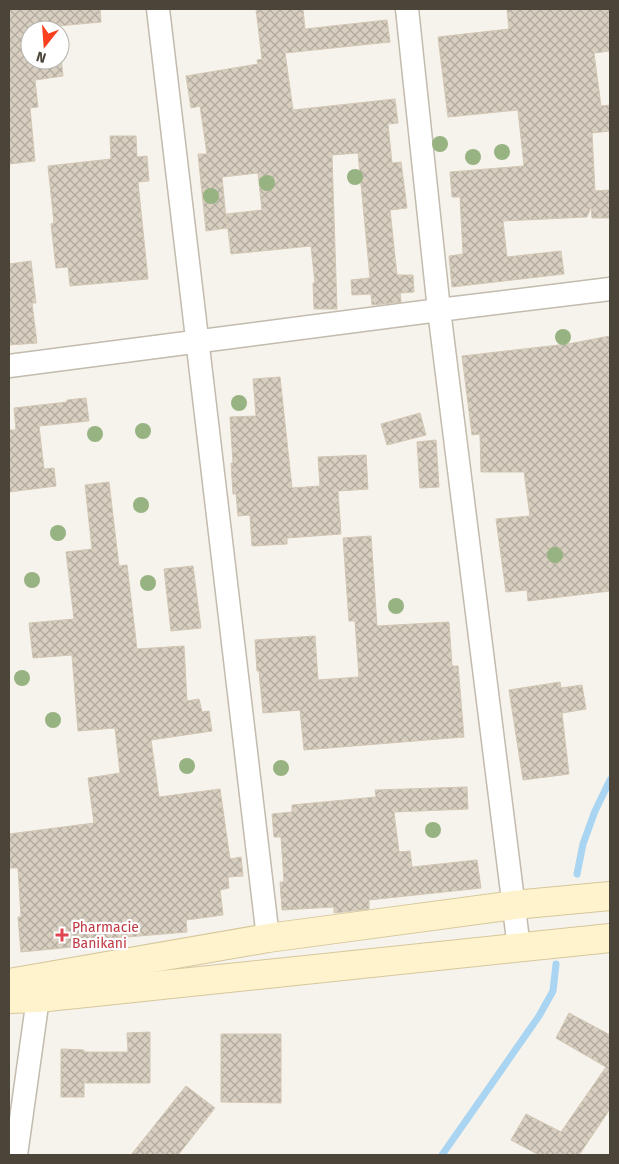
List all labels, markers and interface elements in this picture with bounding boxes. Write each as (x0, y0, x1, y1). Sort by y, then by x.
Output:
north arrow (20, 20, 70, 70)
text: N (34, 47, 48, 66)
place label: Pharmacie Banikani (72, 919, 139, 952)
marker: Pharmacie Banikani (56, 929, 68, 941)

